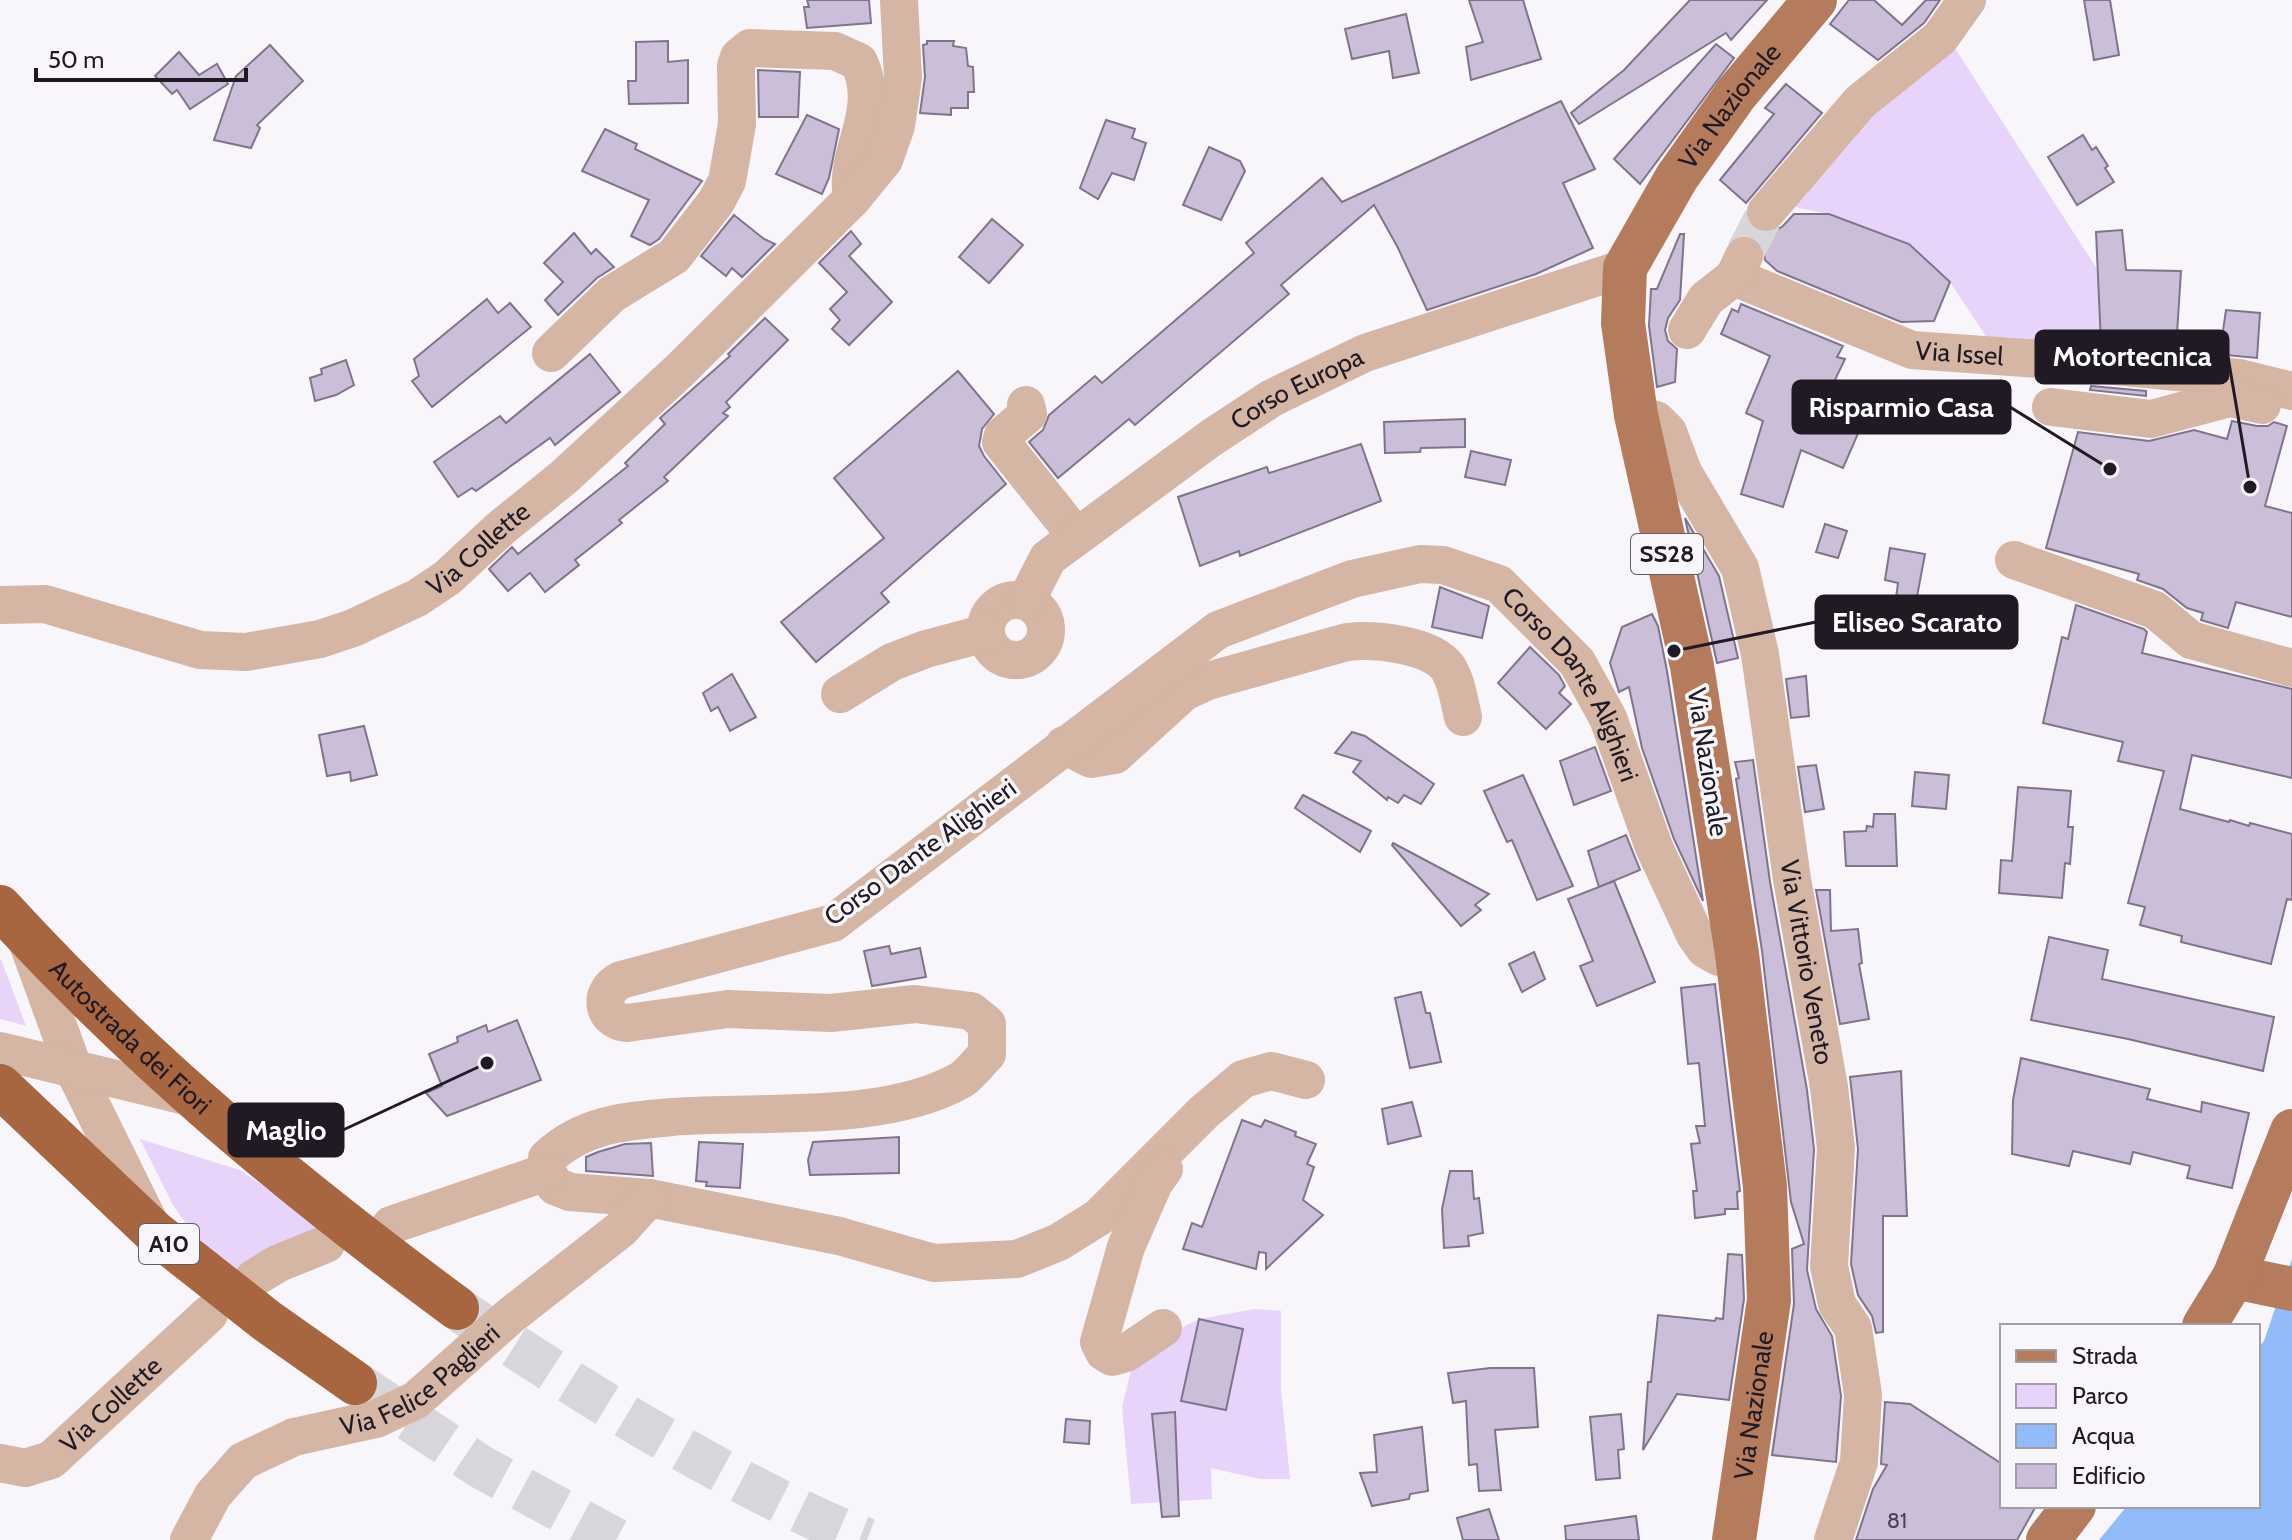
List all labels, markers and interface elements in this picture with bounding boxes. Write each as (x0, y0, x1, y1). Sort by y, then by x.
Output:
scale bar (36, 32, 246, 82)
street label: Via Nazionale (1672, 37, 1788, 175)
text: 50 m (48, 45, 104, 74)
callout: Motortecnica (2036, 331, 2228, 383)
street label: Via Issel (1914, 334, 2005, 372)
text: Motortecnica (2052, 339, 2212, 373)
street label: Corso Europa (1224, 340, 1369, 437)
callout: Risparmio Casa (1793, 381, 2010, 433)
text: Risparmio Casa (1808, 390, 1994, 424)
street label: Via Collette (421, 495, 536, 603)
road number: SS28 (1631, 534, 1703, 574)
street label: Corso Dante Alighieri (1495, 580, 1645, 786)
callout: Eliseo Scarato (1816, 596, 2017, 648)
text: Eliseo Scarato (1832, 605, 2002, 639)
street label: Via Nazionale (1680, 686, 1736, 838)
street label: Corso Dante Alighieri (818, 772, 1022, 932)
street label: Via Vittorio Veneto (1773, 858, 1841, 1067)
street label: Autostrada dei Fiori (42, 953, 218, 1121)
callout: Maglio (229, 1104, 343, 1156)
text: Maglio (245, 1113, 327, 1147)
road number: A10 (139, 1224, 199, 1264)
street label: Via Felice Paglieri (337, 1317, 506, 1442)
legend (2000, 1324, 2260, 1508)
street label: Via Nazionale (1727, 1329, 1780, 1482)
text: Strada (2072, 1341, 2138, 1370)
street label: Via Collette (53, 1350, 168, 1460)
text: Parco (2072, 1381, 2128, 1410)
text: Acqua (2072, 1421, 2135, 1450)
text: Edificio (2072, 1461, 2146, 1490)
house number: 81 (1887, 1507, 1907, 1534)

